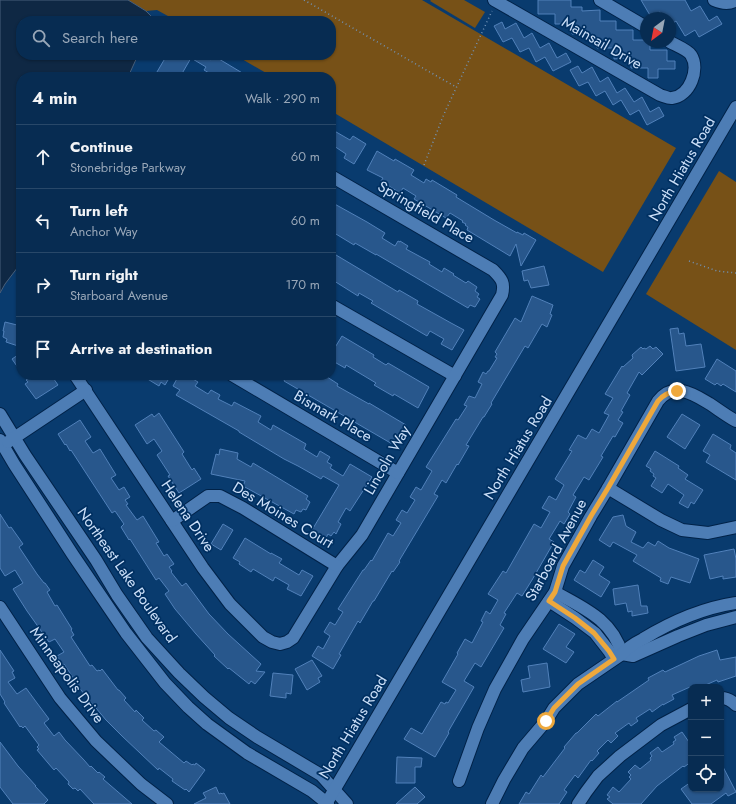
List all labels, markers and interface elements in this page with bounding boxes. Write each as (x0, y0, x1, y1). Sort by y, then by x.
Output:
street label: Mainsail Drive (558, 11, 647, 75)
north arrow (640, 12, 676, 48)
search box (16, 16, 336, 60)
icon: search (30, 27, 52, 49)
text: Search here (62, 27, 138, 49)
text: 4 min (32, 86, 77, 110)
text: Walk · 290 m (245, 89, 320, 108)
street label: North Hiatus Road (643, 113, 721, 225)
text: Continue (70, 136, 133, 158)
icon: ahead (32, 146, 54, 168)
text: 60 m (291, 147, 320, 166)
text: Stonebridge Parkway (70, 158, 186, 177)
street label: Springfield Place (374, 175, 479, 249)
text: Turn left (70, 200, 128, 222)
icon: left (32, 210, 54, 232)
text: 60 m (291, 211, 320, 230)
text: Anchor Way (70, 222, 137, 241)
text: Turn right (70, 264, 138, 286)
icon: right (32, 274, 54, 296)
text: 170 m (285, 275, 320, 294)
text: Starboard Avenue (70, 286, 168, 305)
icon: arrive (32, 338, 54, 360)
text: Arrive at destination (70, 338, 212, 360)
route end (668, 382, 686, 400)
street label: Bismark Place (290, 385, 377, 447)
street label: North Hiatus Road (478, 392, 558, 504)
street label: Lincoln Way (358, 421, 416, 499)
street label: Helena Drive (156, 476, 220, 557)
street label: Des Moines Court (228, 476, 338, 554)
street label: Starboard Avenue (520, 495, 592, 605)
street label: Northeast Lake Boulevard (72, 503, 182, 647)
street label: Minneapolis Drive (24, 622, 110, 728)
street label: North Hiatus Road (313, 671, 393, 783)
map controls (688, 684, 724, 792)
button: + (688, 684, 724, 720)
route start (537, 712, 555, 730)
button: − (688, 720, 724, 756)
button: locate (688, 756, 724, 792)

